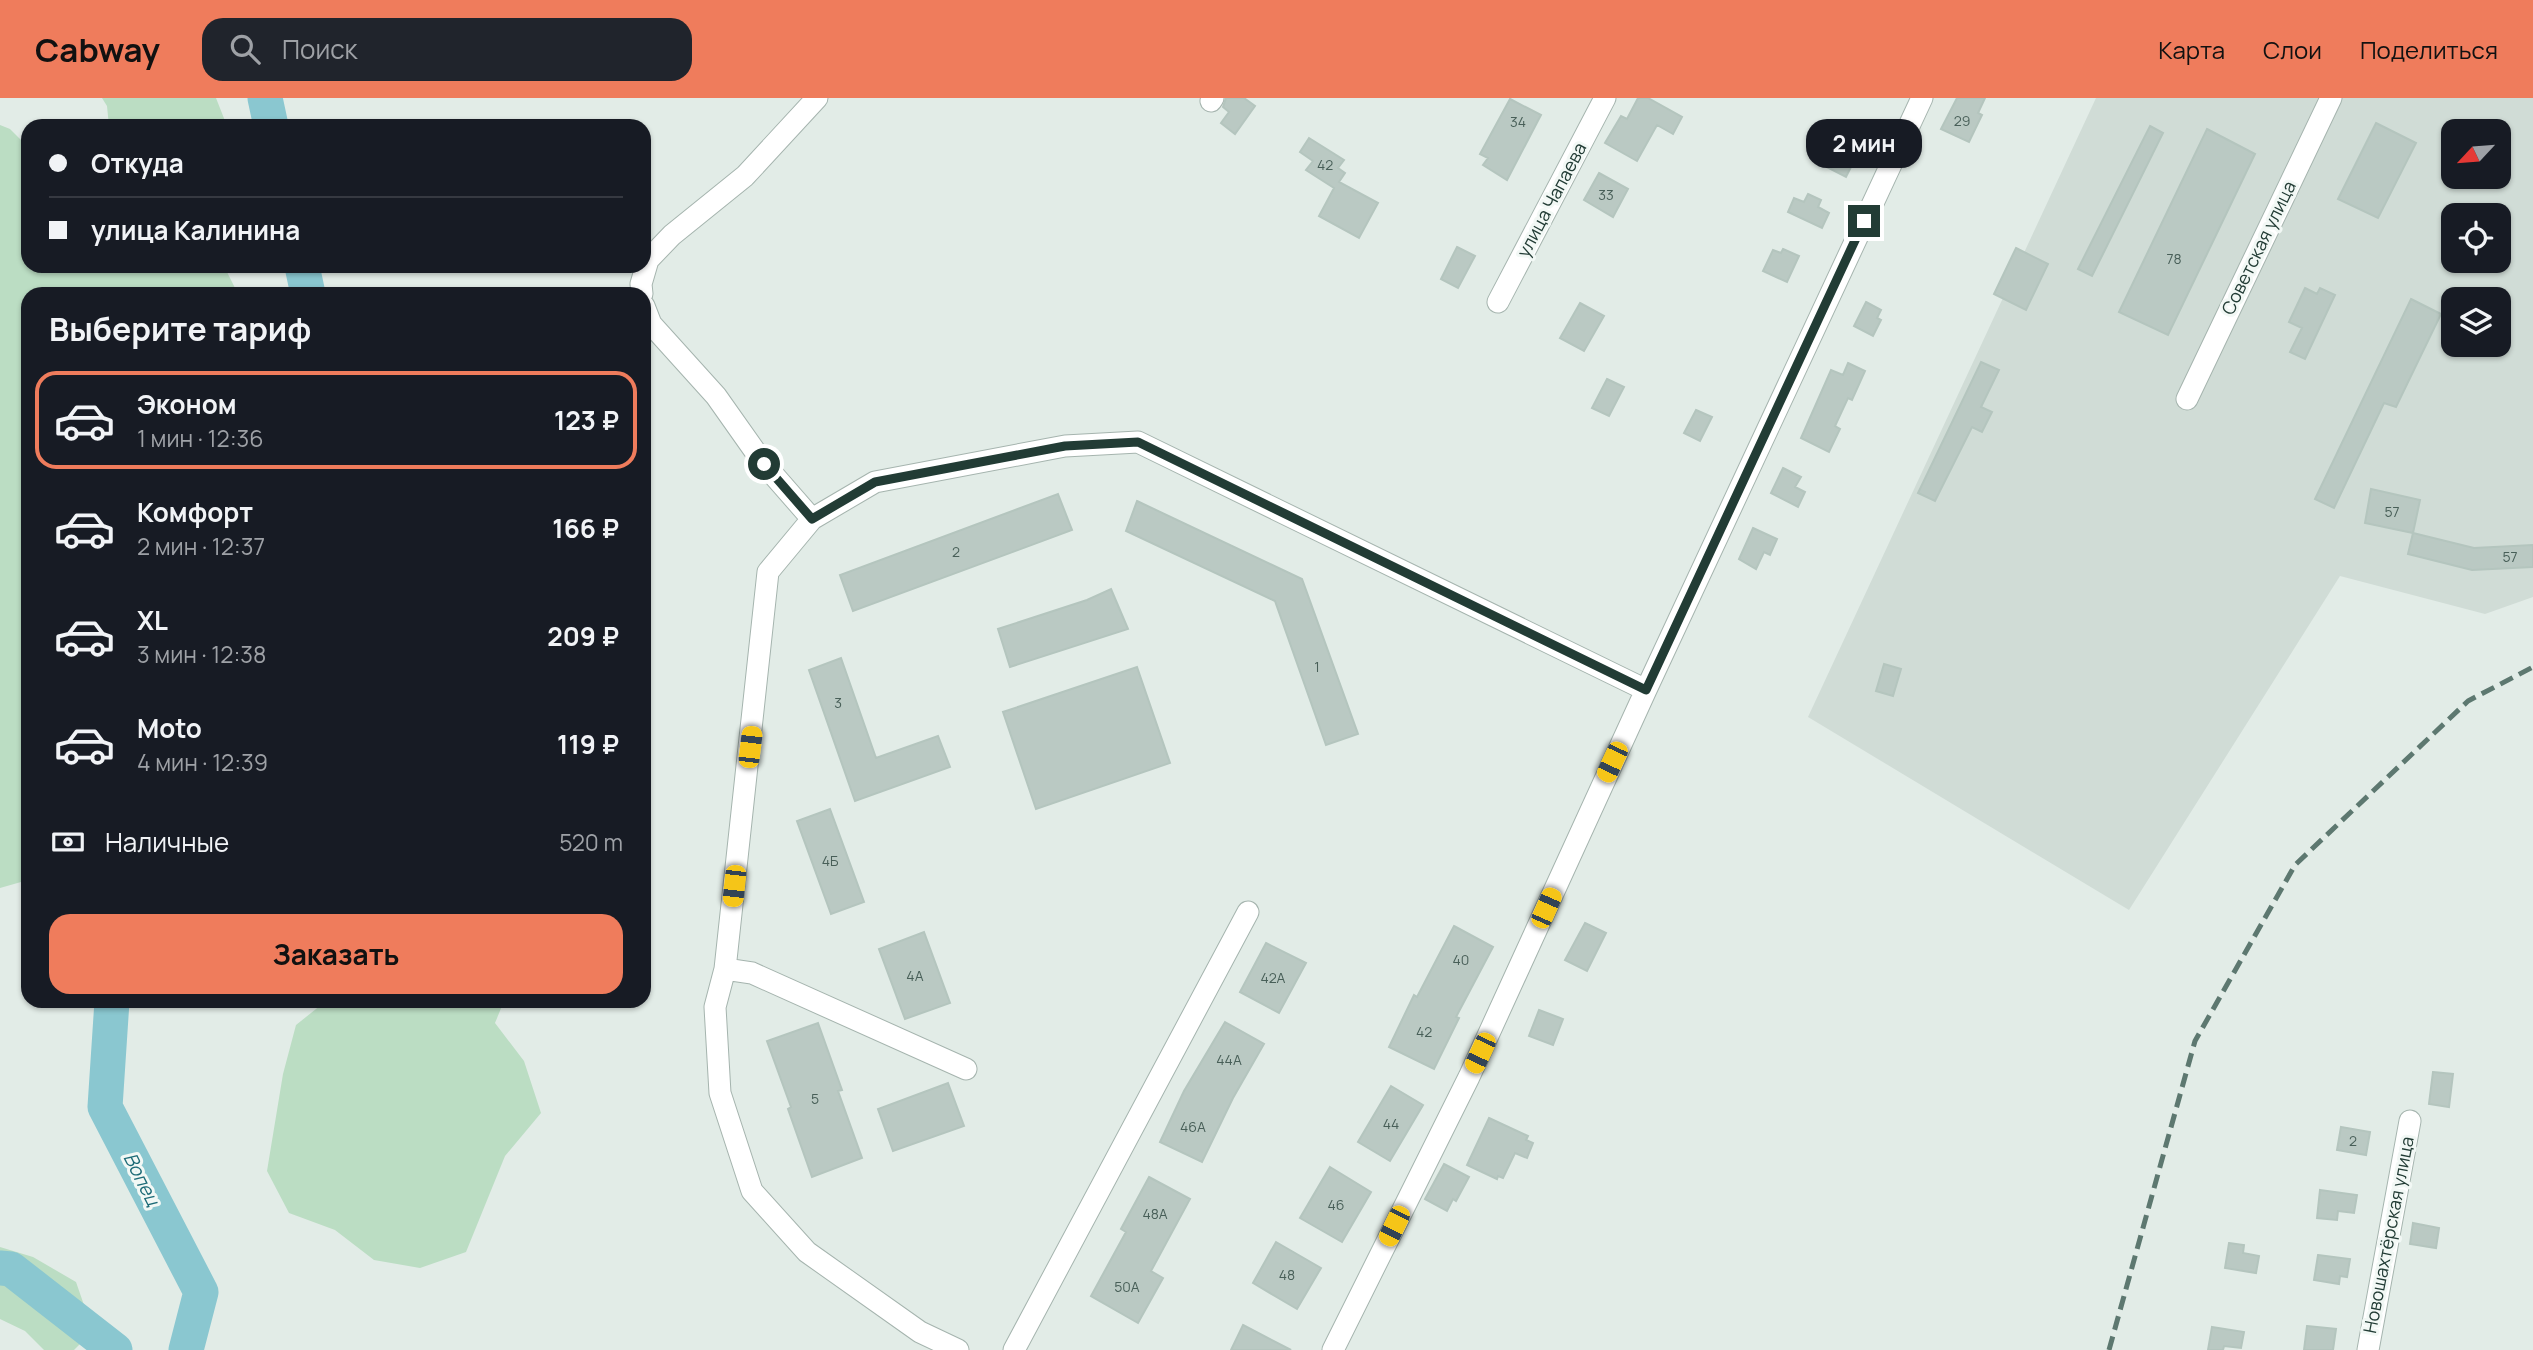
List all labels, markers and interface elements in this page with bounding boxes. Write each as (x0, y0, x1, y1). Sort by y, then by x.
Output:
search box (202, 18, 692, 81)
text: Cabway (35, 27, 160, 72)
icon: search (226, 30, 264, 68)
text: Поиск (282, 31, 357, 67)
text: Карта (2158, 33, 2225, 66)
text: Слои (2263, 33, 2322, 66)
text: Поделиться (2360, 33, 2498, 66)
house number: 29 (1954, 111, 1970, 130)
house number: 34 (1510, 112, 1526, 131)
north arrow (2441, 119, 2511, 189)
map controls (2441, 119, 2511, 357)
callout: 2 мин (1806, 120, 1922, 169)
text: 2 мин (1832, 127, 1896, 159)
street label: улица Чапаева (1511, 138, 1591, 261)
text: Откуда (91, 145, 184, 181)
house number: 42 (1317, 155, 1333, 174)
street label: Советская улица (2215, 177, 2301, 318)
house number: 33 (1598, 185, 1614, 204)
button: locate (2441, 203, 2511, 273)
route end (1848, 205, 1880, 237)
text: улица Калинина (91, 212, 300, 248)
house number: 78 (2166, 249, 2182, 268)
button: layers (2441, 287, 2511, 357)
text: Выберите тариф (49, 307, 311, 351)
text: Эконом (137, 386, 237, 422)
icon: car (53, 389, 116, 452)
text: 123 ₽ (554, 402, 619, 438)
text: 1 мин · 12:36 (137, 422, 264, 454)
route start (748, 448, 780, 480)
text: Комфорт (137, 494, 253, 530)
icon: car (53, 497, 116, 560)
house number: 57 (2384, 502, 2400, 521)
text: 166 ₽ (552, 510, 619, 546)
text: 2 мин · 12:37 (137, 530, 265, 562)
house number: 2 (952, 542, 960, 561)
house number: 57 (2502, 547, 2518, 566)
text: XL (137, 602, 168, 638)
icon: car (53, 605, 116, 668)
text: 209 ₽ (547, 618, 619, 654)
text: 3 мин · 12:38 (137, 638, 266, 670)
house number: 1 (1314, 657, 1320, 676)
house number: 3 (834, 693, 842, 712)
text: Moto (137, 710, 202, 746)
icon: car (53, 713, 116, 776)
car (738, 725, 763, 769)
text: 119 ₽ (557, 726, 619, 762)
car (1594, 739, 1631, 785)
text: 4 мин · 12:39 (137, 746, 268, 778)
icon: cash (49, 823, 87, 861)
text: Наличные (105, 824, 229, 860)
text: 520 m (559, 826, 623, 858)
house number: 4Б (822, 851, 839, 870)
car (722, 864, 747, 908)
car (1528, 885, 1565, 931)
button: Заказать (49, 914, 623, 994)
house number: 40 (1453, 950, 1469, 969)
house number: 4А (906, 966, 924, 985)
house number: 42А (1261, 968, 1286, 987)
house number: 42 (1416, 1022, 1432, 1041)
car (1462, 1030, 1499, 1076)
house number: 44А (1216, 1050, 1242, 1069)
house number: 5 (811, 1089, 819, 1108)
house number: 44 (1383, 1114, 1399, 1133)
house number: 46А (1180, 1117, 1206, 1136)
house number: 2 (2349, 1131, 2357, 1150)
street label: Новошахтёрская улица (2357, 1134, 2419, 1335)
water label: Вопец (118, 1148, 167, 1211)
house number: 46 (1328, 1195, 1344, 1214)
car (1376, 1203, 1413, 1249)
house number: 48А (1142, 1204, 1168, 1223)
house number: 48 (1279, 1265, 1295, 1284)
house number: 50А (1114, 1277, 1140, 1296)

